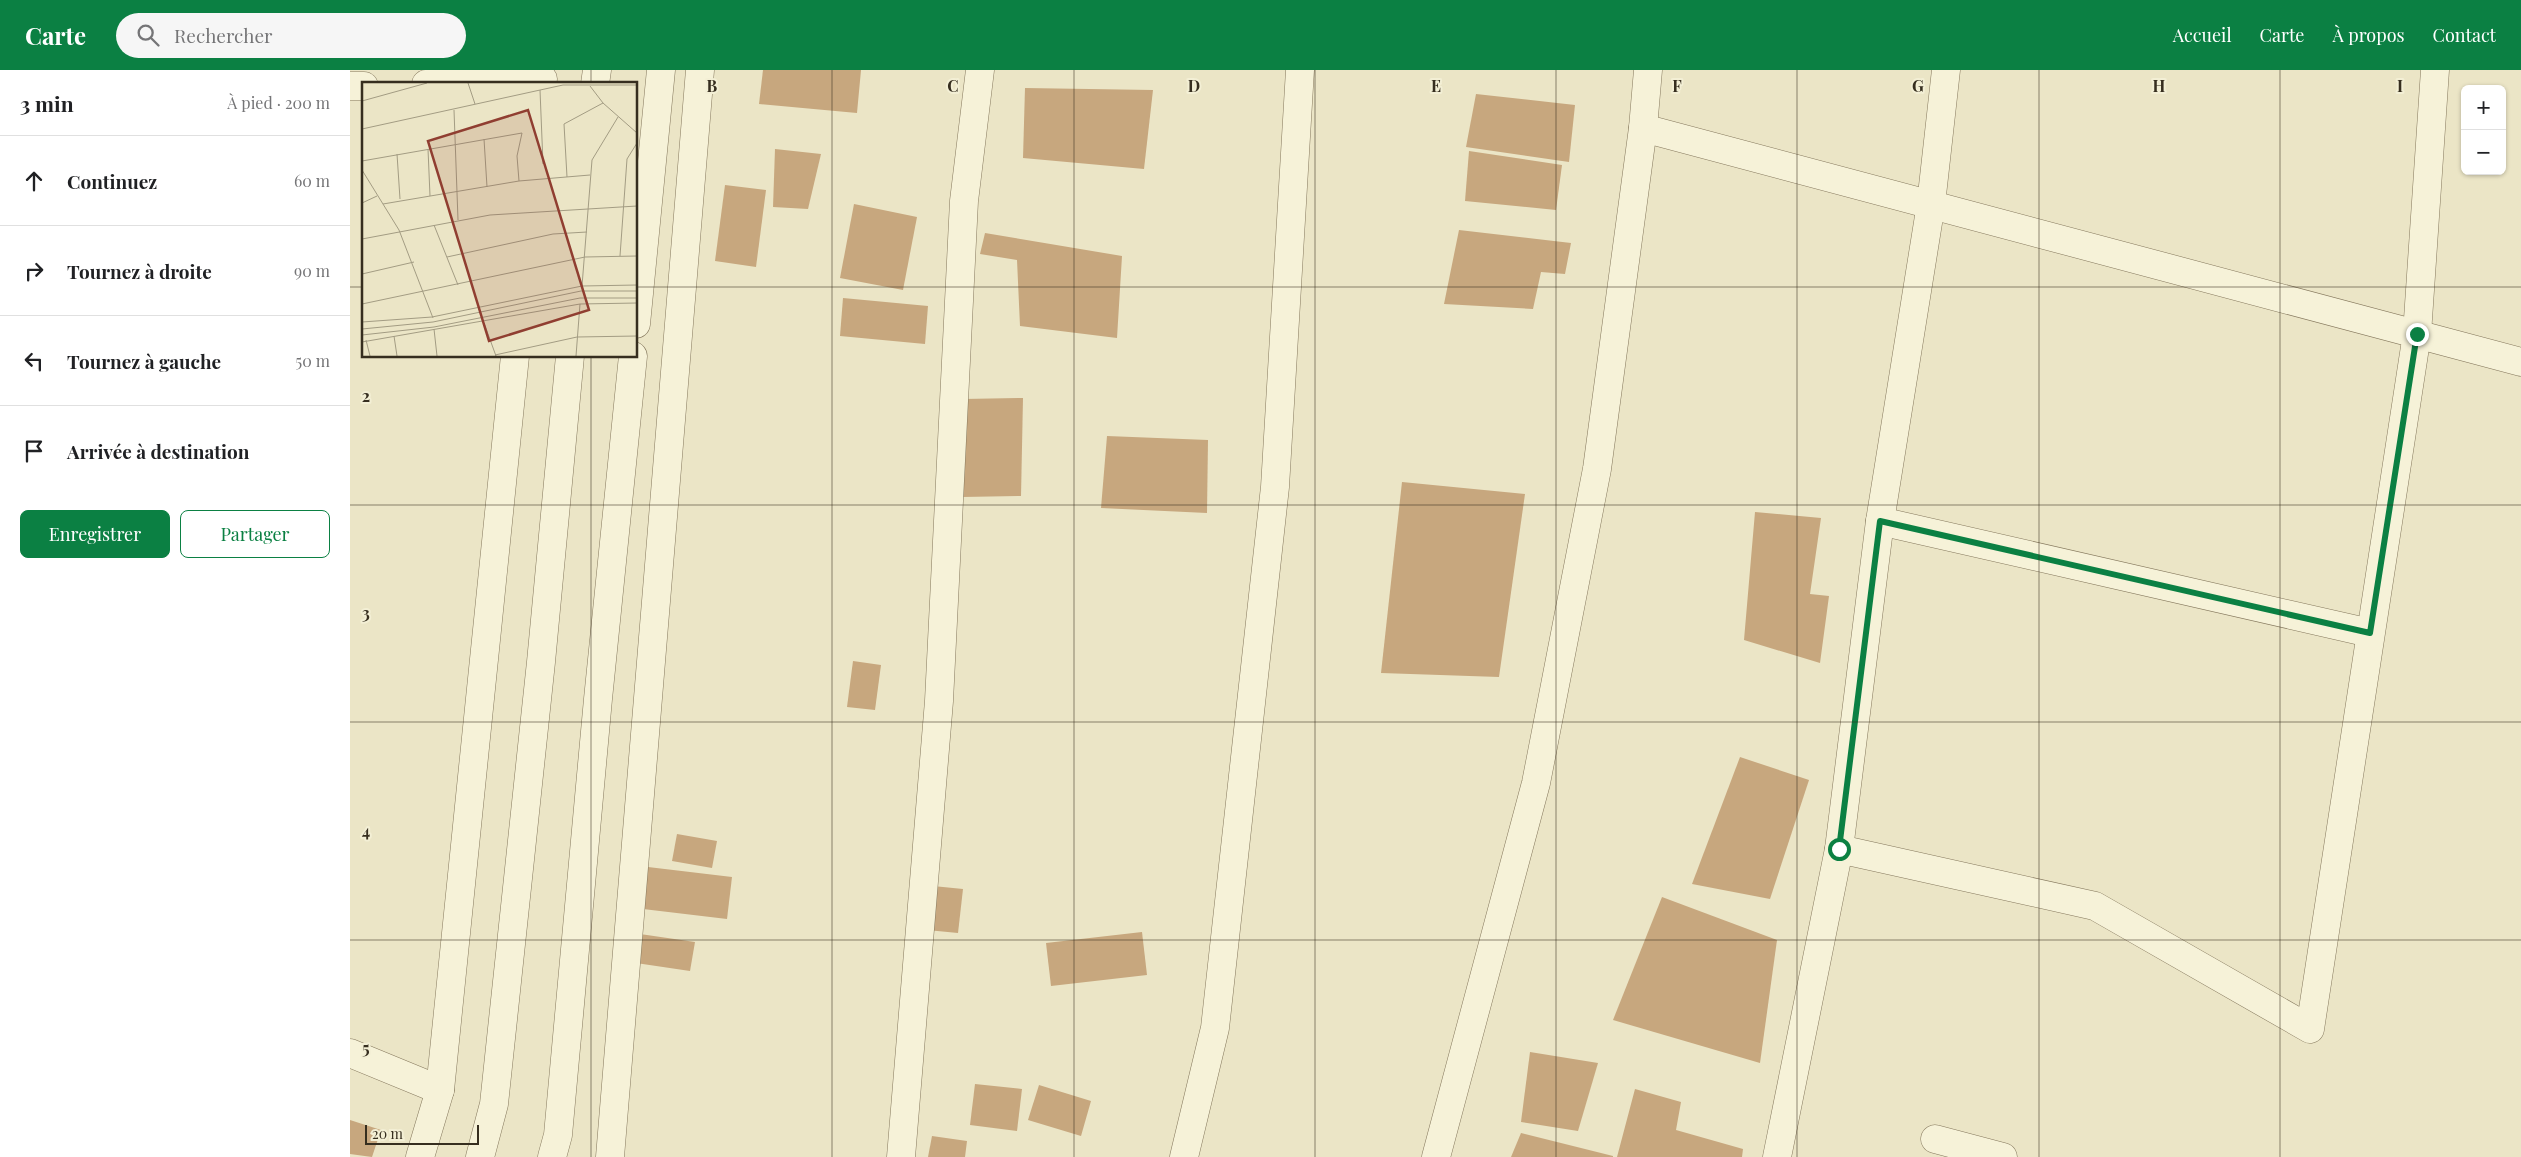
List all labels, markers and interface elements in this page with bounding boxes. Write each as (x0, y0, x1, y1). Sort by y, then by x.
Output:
search box (116, 13, 466, 58)
text: Carte (25, 19, 86, 51)
icon: search (134, 21, 162, 49)
text: Rechercher (174, 22, 273, 48)
text: Accueil (2173, 23, 2232, 47)
text: Carte (2260, 23, 2304, 47)
text: À propos (2332, 23, 2405, 47)
text: Contact (2433, 23, 2496, 47)
text: B (707, 75, 718, 96)
text: C (947, 75, 959, 96)
text: D (1188, 75, 1200, 96)
text: E (1431, 75, 1441, 96)
text: F (1672, 75, 1682, 96)
text: G (1912, 75, 1924, 96)
text: H (2153, 75, 2166, 96)
text: I (2397, 75, 2403, 96)
inset map (362, 82, 638, 358)
map controls (2461, 85, 2506, 175)
button: + (2461, 85, 2506, 130)
text: 3 min (20, 89, 74, 117)
text: À pied · 200 m (227, 92, 330, 113)
button: − (2461, 130, 2506, 175)
icon: ahead (20, 167, 48, 195)
text: Continuez (67, 168, 157, 194)
text: 60 m (294, 170, 330, 191)
icon: right (20, 257, 48, 285)
text: Tournez à droite (67, 258, 212, 284)
text: 90 m (294, 260, 330, 281)
route end (2406, 323, 2429, 346)
icon: left (20, 347, 48, 375)
text: Tournez à gauche (67, 348, 221, 374)
text: 50 m (296, 350, 330, 371)
text: 2 (362, 385, 370, 406)
icon: arrive (20, 437, 48, 465)
text: Arrivée à destination (67, 438, 249, 464)
button: Enregistrer (20, 510, 170, 558)
button: Partager (180, 510, 330, 558)
text: 3 (362, 602, 370, 623)
text: 4 (362, 820, 370, 841)
route start (1828, 838, 1851, 861)
text: 5 (362, 1037, 370, 1058)
scale bar (365, 1122, 479, 1145)
text: 20 m (372, 1124, 403, 1143)

